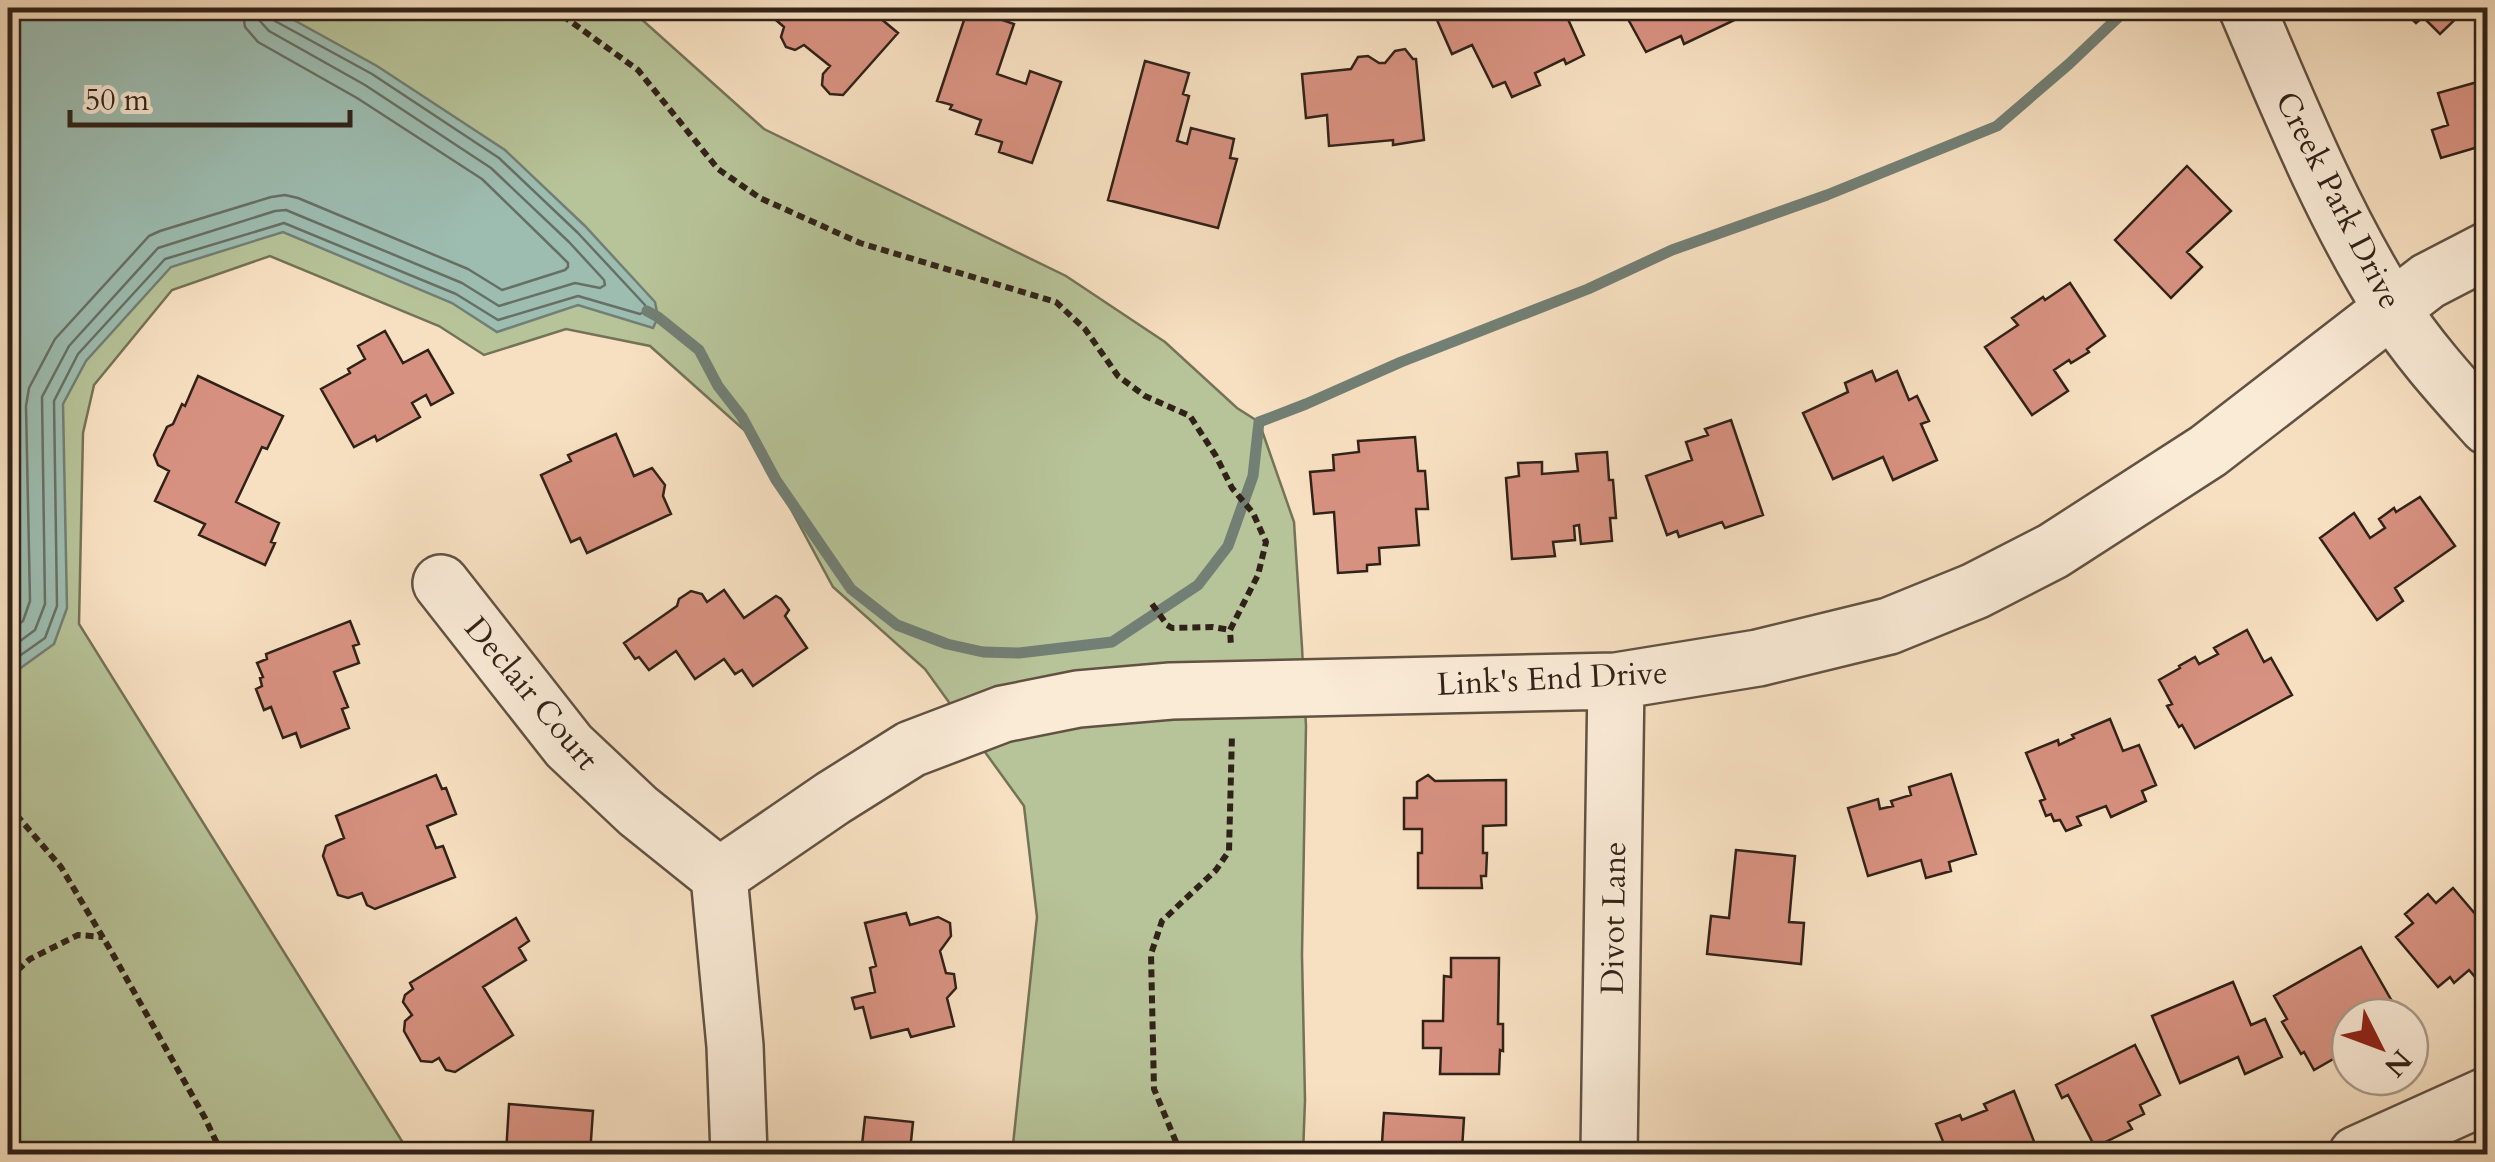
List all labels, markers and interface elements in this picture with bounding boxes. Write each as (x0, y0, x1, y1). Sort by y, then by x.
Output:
scale bar (70, 65, 350, 127)
text: 50 m (85, 80, 150, 121)
street label: Creek Park Drive (2264, 84, 2412, 317)
street label: Declair Court (454, 608, 608, 780)
street label: Link's End Drive (1435, 651, 1669, 707)
street label: Divot Lane (1591, 841, 1637, 995)
north arrow (2330, 997, 2430, 1097)
text: N (2376, 1041, 2420, 1085)

